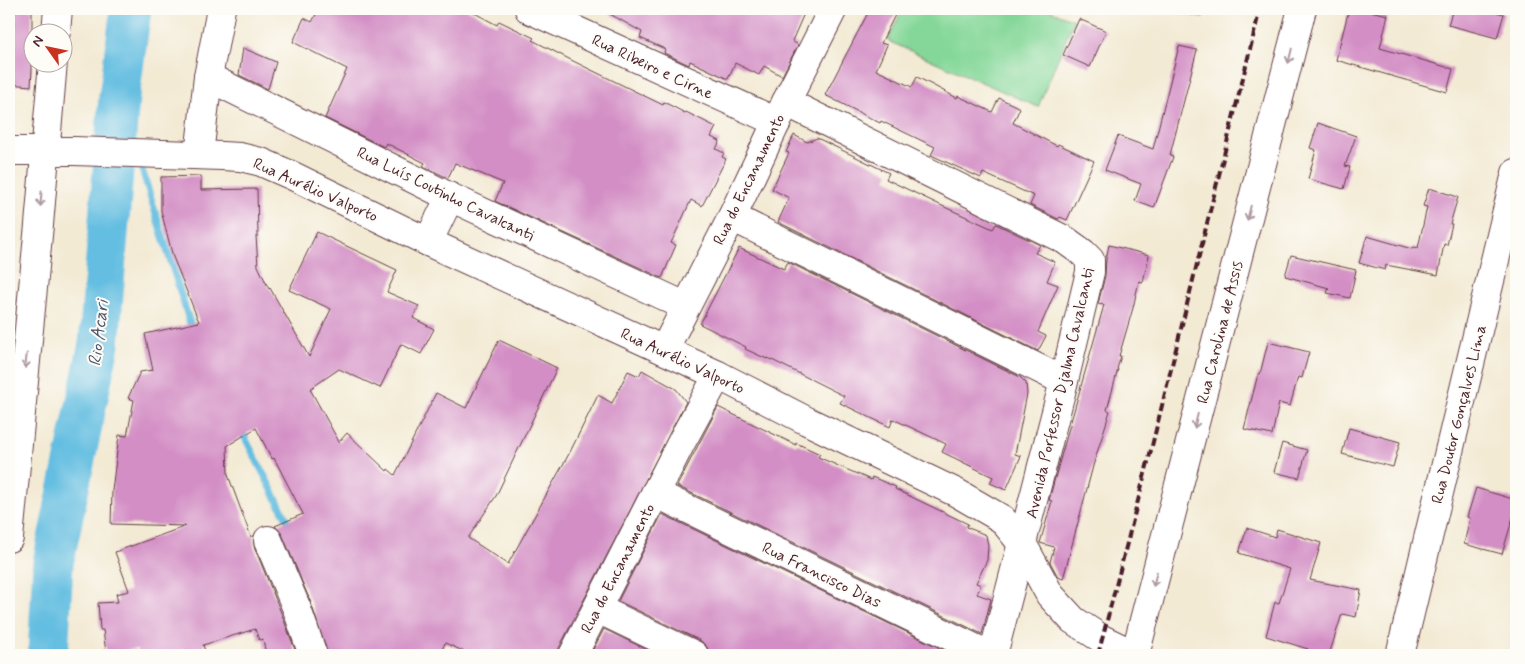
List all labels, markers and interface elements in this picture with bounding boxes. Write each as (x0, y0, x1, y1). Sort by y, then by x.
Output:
north arrow (22, 22, 72, 72)
street label: Rua Ribeiro e Cirne (588, 30, 717, 105)
text: N (28, 33, 48, 50)
one-way arrow (1285, 47, 1294, 63)
street label: Rua do Encanamento (708, 111, 790, 249)
street label: Rua Luís Coutinho Cavalcanti (353, 142, 538, 247)
street label: Rua Aurélio Valporto (250, 153, 381, 227)
one-way arrow (37, 191, 46, 207)
one-way arrow (1244, 205, 1254, 221)
street label: Rua Carolina de Assis (1193, 259, 1248, 406)
street label: Avenida Porfessor Djalma Cavalcanti (1021, 266, 1100, 521)
water label: Rio Acari (83, 297, 115, 368)
street label: Rua Aurélio Valporto (617, 323, 748, 399)
street label: Rua Doutor Gonçalves Lima (1427, 323, 1492, 506)
one-way arrow (21, 352, 31, 368)
one-way arrow (1191, 413, 1200, 429)
street label: Rua do Encanamento (576, 500, 660, 637)
street label: Rua Francisco Dias (758, 537, 884, 613)
one-way arrow (1150, 570, 1159, 586)

